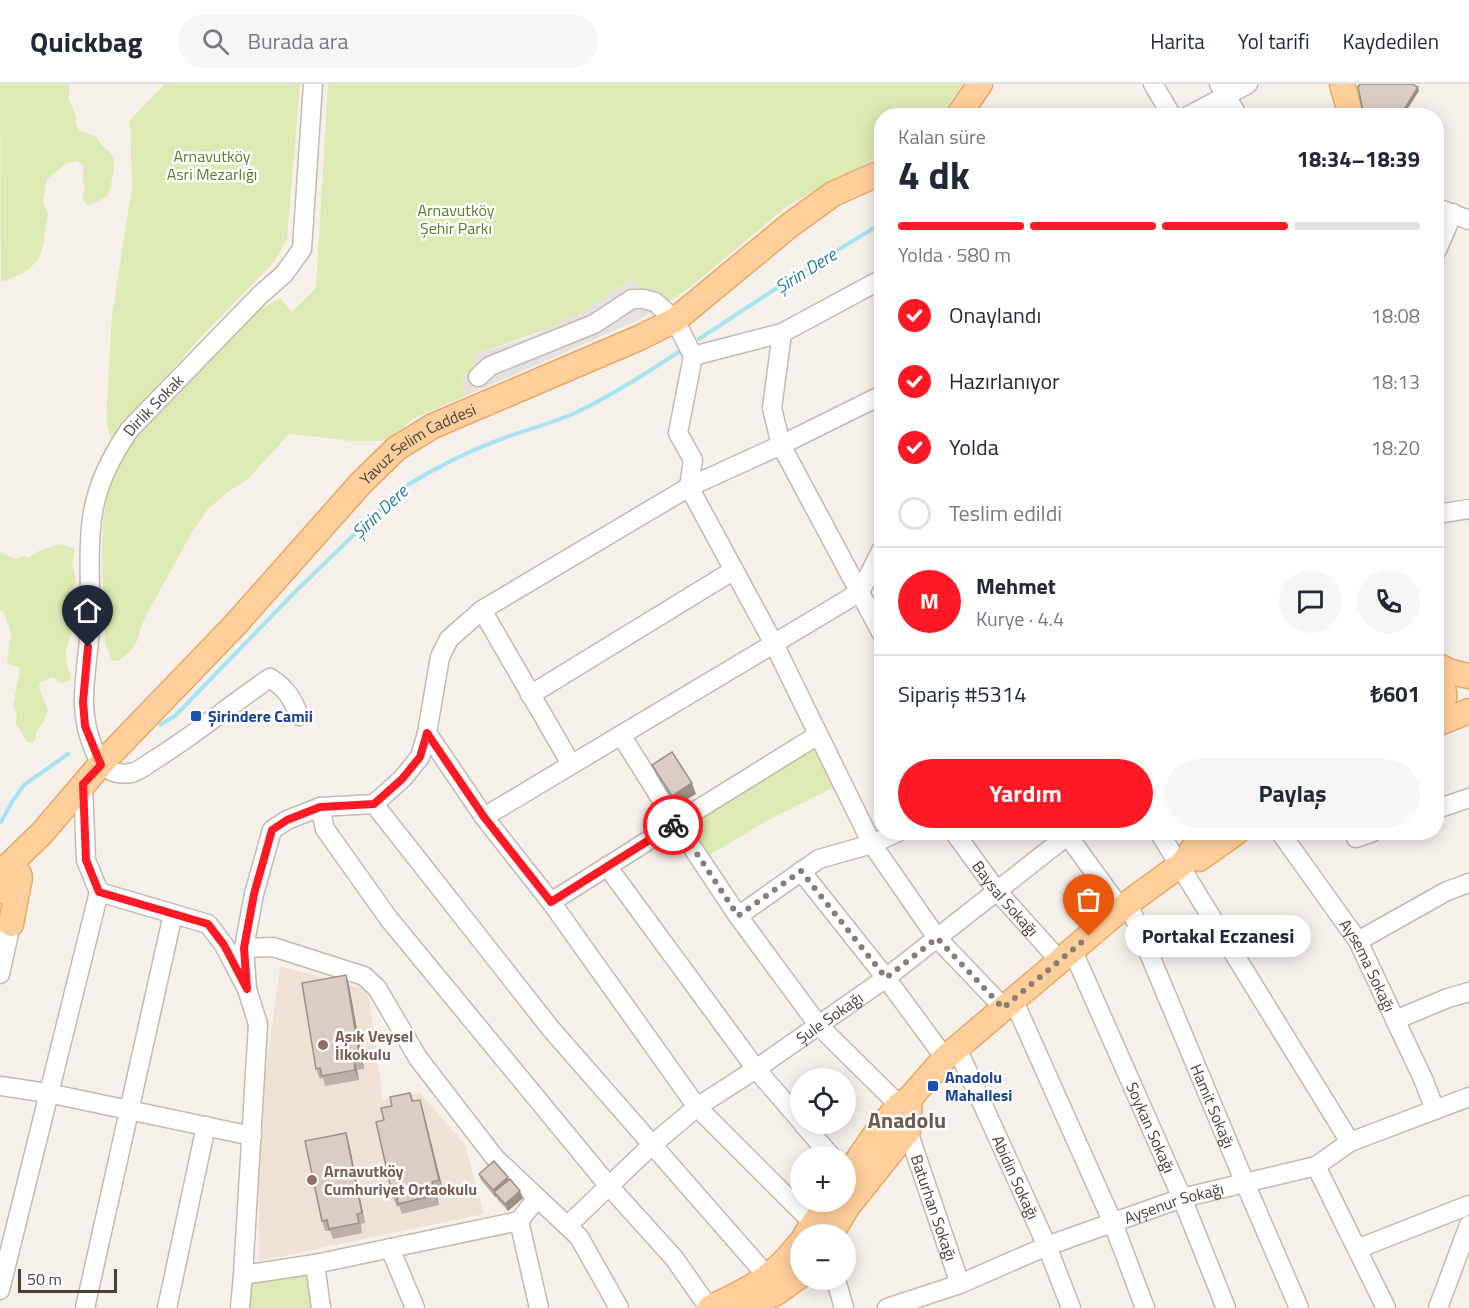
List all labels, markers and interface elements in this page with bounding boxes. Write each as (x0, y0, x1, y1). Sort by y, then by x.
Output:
search box (178, 14, 598, 68)
text: Quickbag (30, 20, 142, 63)
text: Burada ara (247, 24, 348, 58)
icon: search (199, 25, 232, 58)
text: Harita (1150, 25, 1205, 57)
text: Yol tarifi (1238, 25, 1310, 57)
text: Kaydedilen (1343, 25, 1439, 57)
text: Kalan süre (898, 121, 986, 152)
text: 18:34–18:39 (1297, 142, 1420, 176)
park label: Arnavutköy Asri Mezarlığı (167, 144, 257, 186)
text: 4 dk (898, 145, 970, 204)
park label: Arnavutköy Şehir Parkı (418, 198, 495, 240)
text: Yolda · 580 m (898, 239, 1011, 270)
water label: Şirin Dere (770, 240, 843, 300)
text: Onaylandı (949, 298, 1041, 332)
icon: check (898, 299, 931, 332)
text: 18:08 (1371, 300, 1420, 331)
text: Hazırlanıyor (949, 364, 1060, 398)
icon: check (898, 365, 931, 398)
text: 18:13 (1371, 366, 1420, 397)
street label: Dirlik Sokak (117, 369, 189, 441)
street label: Yavuz Selim Caddesi (354, 397, 480, 490)
text: Yolda (949, 430, 999, 464)
icon: check (898, 431, 931, 464)
text: 18:20 (1371, 432, 1420, 463)
water label: Şirin Dere (346, 477, 415, 545)
text: Teslim edildi (949, 496, 1062, 530)
text: Mehmet (976, 569, 1056, 603)
button: chat (1279, 570, 1342, 633)
button: phone (1357, 570, 1420, 633)
text: M (920, 584, 939, 618)
pin (62, 585, 113, 647)
icon: home (71, 594, 104, 627)
text: Kurye · 4.4 (976, 603, 1064, 634)
text: Sipariş #5314 (898, 677, 1026, 711)
text: ₺601 (1370, 677, 1420, 711)
place label: Şirindere Camii (208, 704, 313, 728)
marker: Şirindere Camii (189, 709, 203, 723)
button: Yardım (898, 759, 1153, 828)
button: Paylaş (1165, 759, 1420, 828)
courier (643, 795, 703, 855)
icon: bike (657, 809, 690, 842)
street label: Baysal Sokağı (966, 855, 1044, 942)
pin (1063, 874, 1114, 936)
icon: bag (1072, 883, 1105, 916)
street label: Aysema Sokağı (1334, 914, 1402, 1016)
callout: Portakal Eczanesi (1125, 915, 1311, 957)
text: Portakal Eczanesi (1142, 920, 1294, 951)
street label: Şule Sokağı (791, 986, 868, 1050)
place label: Aşık Veysel İlkokulu (335, 1024, 413, 1066)
marker: Aşık Veysel İlkokulu (316, 1038, 330, 1052)
street label: Hamit Sokağı (1185, 1060, 1241, 1152)
place label: Anadolu Mahallesi (945, 1065, 1012, 1107)
map controls (790, 1068, 856, 1290)
button: locate (790, 1068, 856, 1134)
street label: Soykan Sokağı (1120, 1078, 1181, 1177)
marker: Anadolu Mahallesi (926, 1079, 940, 1093)
district label: Anadolu (868, 1103, 946, 1137)
street label: Abidin Sokağı (986, 1131, 1045, 1223)
button: + (790, 1146, 856, 1212)
street label: Baturhan Sokağı (905, 1151, 963, 1264)
place label: Arnavutköy Cumhuriyet Ortaokulu (324, 1159, 477, 1201)
marker: Arnavutköy Cumhuriyet Ortaokulu (305, 1173, 319, 1187)
street label: Ayşenur Sokağı (1121, 1176, 1226, 1230)
button: − (790, 1224, 856, 1290)
scale bar (18, 1266, 117, 1294)
text: 50 m (27, 1267, 62, 1291)

